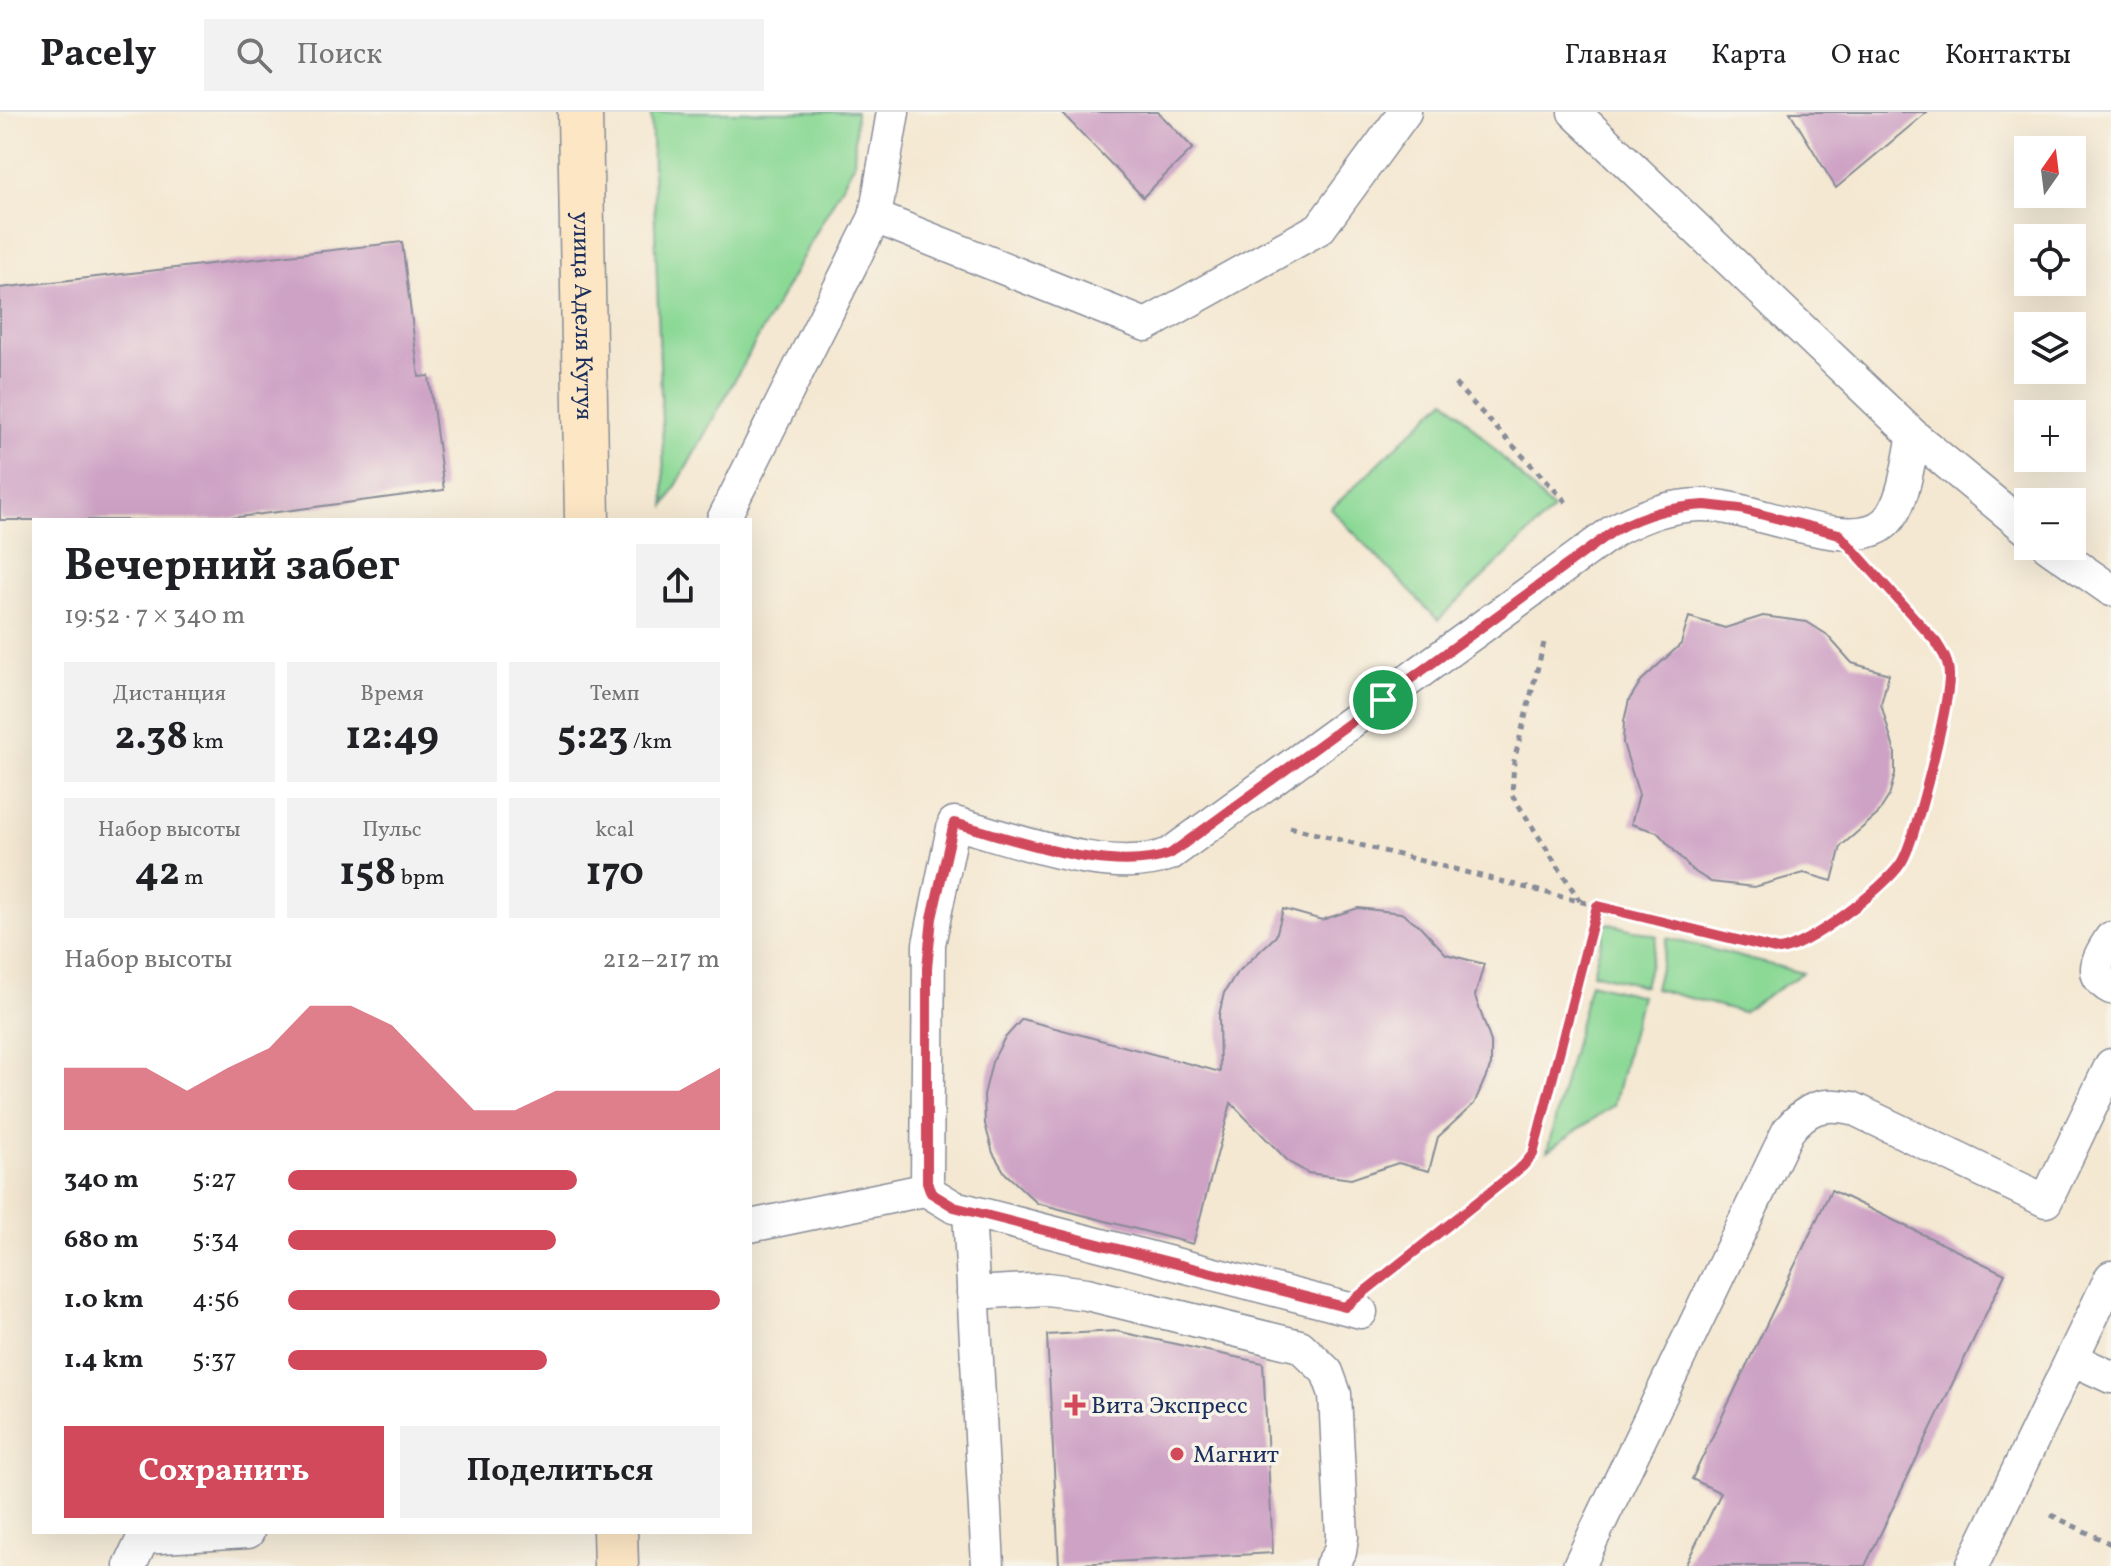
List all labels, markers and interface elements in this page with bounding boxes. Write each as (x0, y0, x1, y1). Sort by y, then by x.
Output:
search box (204, 19, 764, 91)
text: Pacely (40, 29, 156, 82)
icon: search (232, 33, 276, 77)
text: Поиск (296, 34, 382, 76)
text: Главная (1565, 36, 1667, 75)
text: Карта (1711, 36, 1787, 75)
text: О нас (1831, 36, 1901, 75)
text: Контакты (1945, 36, 2071, 75)
north arrow (2014, 136, 2086, 208)
map controls (2014, 136, 2086, 560)
street label: улица Аделя Кутуя (563, 211, 600, 421)
button: locate (2014, 224, 2086, 296)
button: layers (2014, 312, 2086, 384)
button: + (2014, 400, 2086, 472)
button: − (2014, 488, 2086, 560)
text: Вечерний забег (64, 537, 400, 598)
button: share (636, 544, 720, 628)
text: 19:52 · 7 × 340 m (64, 598, 245, 634)
pin (1349, 666, 1417, 734)
icon: arrive (1361, 678, 1405, 722)
text: Дистанция (113, 679, 226, 710)
text: Время (360, 679, 424, 710)
text: Темп (590, 679, 639, 710)
text: 2.38 (115, 710, 188, 766)
text: 12:49 (345, 710, 439, 766)
text: 5:23 (557, 710, 628, 766)
text: km (188, 727, 224, 758)
text: /km (628, 727, 672, 758)
text: Набор высоты (98, 815, 241, 846)
text: Пульс (362, 815, 422, 846)
text: kcal (595, 815, 634, 846)
text: 42 (135, 846, 180, 902)
text: 158 (339, 846, 396, 902)
text: 170 (585, 846, 644, 902)
text: m (180, 863, 204, 894)
text: bpm (396, 863, 445, 894)
text: Набор высоты (64, 942, 232, 978)
text: 212–217 m (602, 942, 720, 978)
text: 340 m (64, 1162, 139, 1198)
text: 5:27 (192, 1162, 237, 1198)
text: 680 m (64, 1222, 139, 1258)
text: 5:34 (192, 1222, 240, 1258)
text: 1.0 km (64, 1282, 144, 1318)
text: 4:56 (192, 1282, 239, 1318)
text: 1.4 km (64, 1342, 144, 1378)
text: 5:37 (192, 1342, 237, 1378)
place label: Вита Экспресс (1091, 1390, 1248, 1424)
marker: Вита Экспресс (1066, 1396, 1084, 1414)
button: Сохранить (64, 1426, 384, 1518)
button: Поделиться (400, 1426, 720, 1518)
place label: Магнит (1193, 1439, 1279, 1473)
marker: Магнит (1168, 1445, 1186, 1463)

